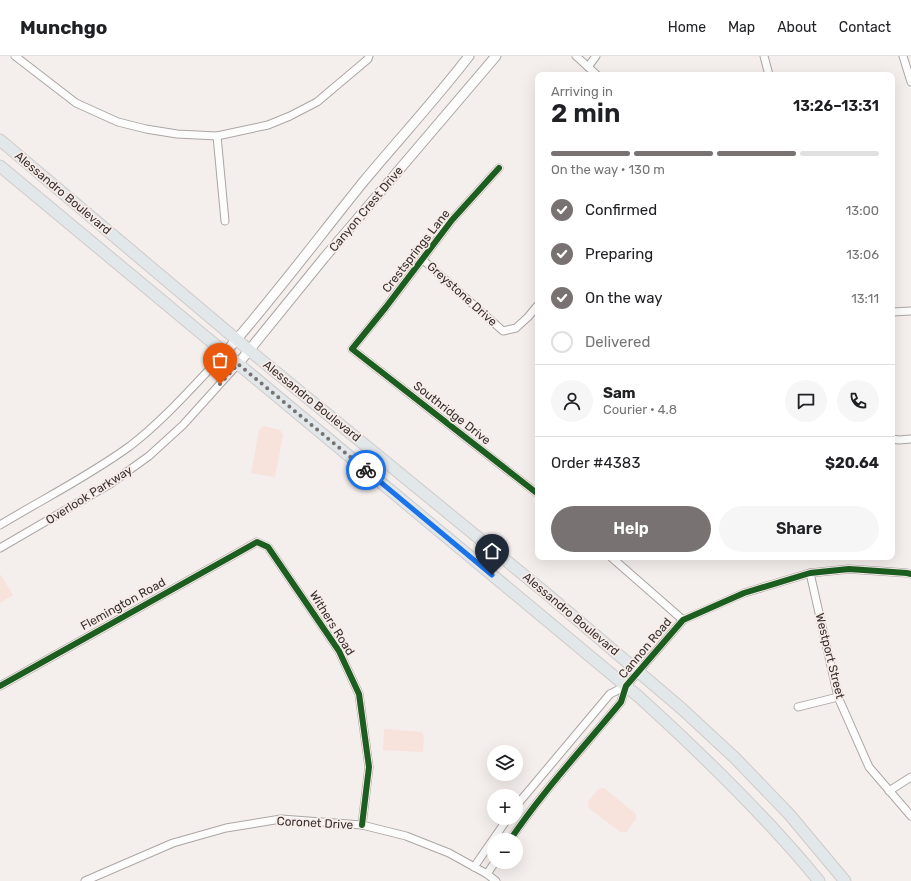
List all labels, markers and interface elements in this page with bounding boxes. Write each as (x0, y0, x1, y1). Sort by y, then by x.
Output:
text: Munchgo (20, 16, 107, 39)
text: Home (668, 19, 706, 36)
text: Map (728, 19, 755, 36)
text: About (777, 19, 817, 36)
text: Contact (839, 19, 891, 36)
text: Arriving in (551, 84, 613, 99)
text: 13:26–13:31 (793, 97, 879, 115)
text: 2 min (551, 98, 620, 129)
street label: Alessandro Boulevard (12, 149, 114, 237)
text: On the way · 130 m (551, 162, 665, 177)
street label: Canyon Crest Drive (326, 163, 406, 254)
icon: check (551, 199, 573, 221)
text: Confirmed (585, 201, 657, 219)
text: 13:00 (846, 203, 879, 218)
street label: Crestsprings Lane (379, 206, 453, 295)
icon: check (551, 243, 573, 265)
text: Preparing (585, 245, 653, 263)
text: 13:06 (846, 247, 879, 262)
street label: Greystone Drive (424, 259, 500, 329)
icon: check (551, 287, 573, 309)
text: On the way (585, 289, 663, 307)
text: 13:11 (851, 291, 879, 306)
text: Delivered (585, 333, 650, 351)
pin (203, 343, 237, 384)
icon: bag (209, 349, 231, 371)
street label: Alessandro Boulevard (260, 357, 364, 445)
street label: Southridge Drive (411, 379, 494, 448)
button: person (551, 380, 593, 422)
button: chat (785, 380, 827, 422)
button: phone (837, 380, 879, 422)
text: Sam (603, 384, 636, 402)
text: Courier · 4.8 (603, 402, 677, 417)
courier (346, 450, 386, 490)
text: Order #4383 (551, 454, 640, 472)
text: $20.64 (825, 454, 879, 472)
icon: bike (355, 459, 377, 481)
street label: Overlook Parkway (43, 463, 135, 527)
button: Help (551, 506, 711, 552)
button: Share (719, 506, 879, 552)
pin (475, 534, 509, 575)
icon: home (481, 540, 503, 562)
street label: Alessandro Boulevard (520, 570, 622, 658)
street label: Flemington Road (78, 575, 168, 633)
street label: Withers Road (307, 588, 357, 658)
street label: Westport Street (813, 612, 847, 701)
street label: Cannon Road (616, 615, 674, 681)
map controls (487, 745, 523, 869)
button: layers (487, 745, 523, 781)
button: + (487, 789, 523, 825)
street label: Coronet Drive (276, 814, 354, 832)
button: − (487, 833, 523, 869)

